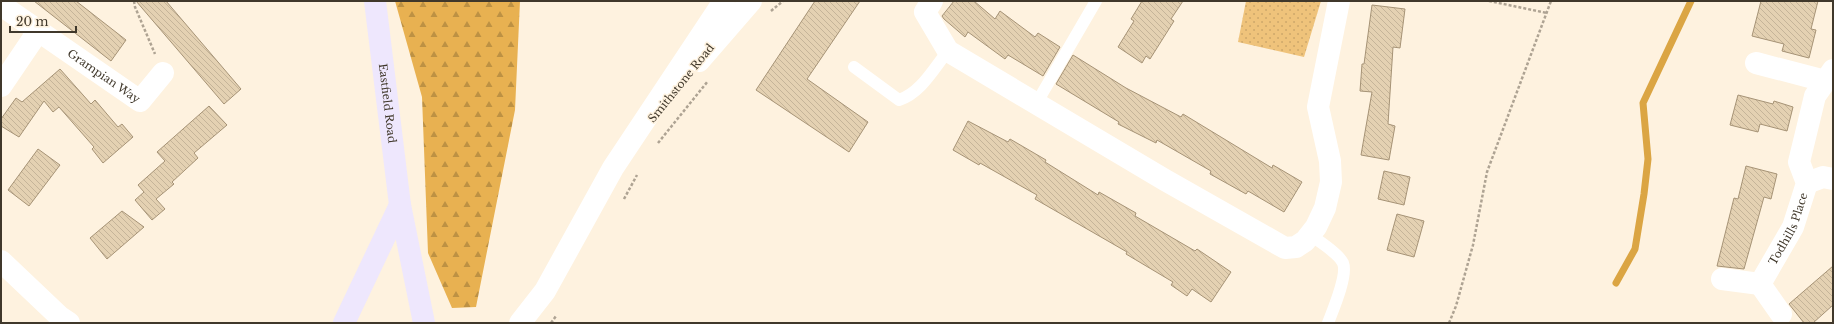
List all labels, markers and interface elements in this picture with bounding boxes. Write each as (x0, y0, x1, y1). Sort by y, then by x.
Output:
scale bar (10, 8, 76, 34)
text: 20 m (16, 14, 48, 29)
street label: Smithstone Road (645, 40, 717, 125)
street label: Grampian Way (65, 46, 143, 106)
street label: Eastfield Road (376, 63, 399, 144)
street label: Todhills Place (1766, 191, 1811, 267)

